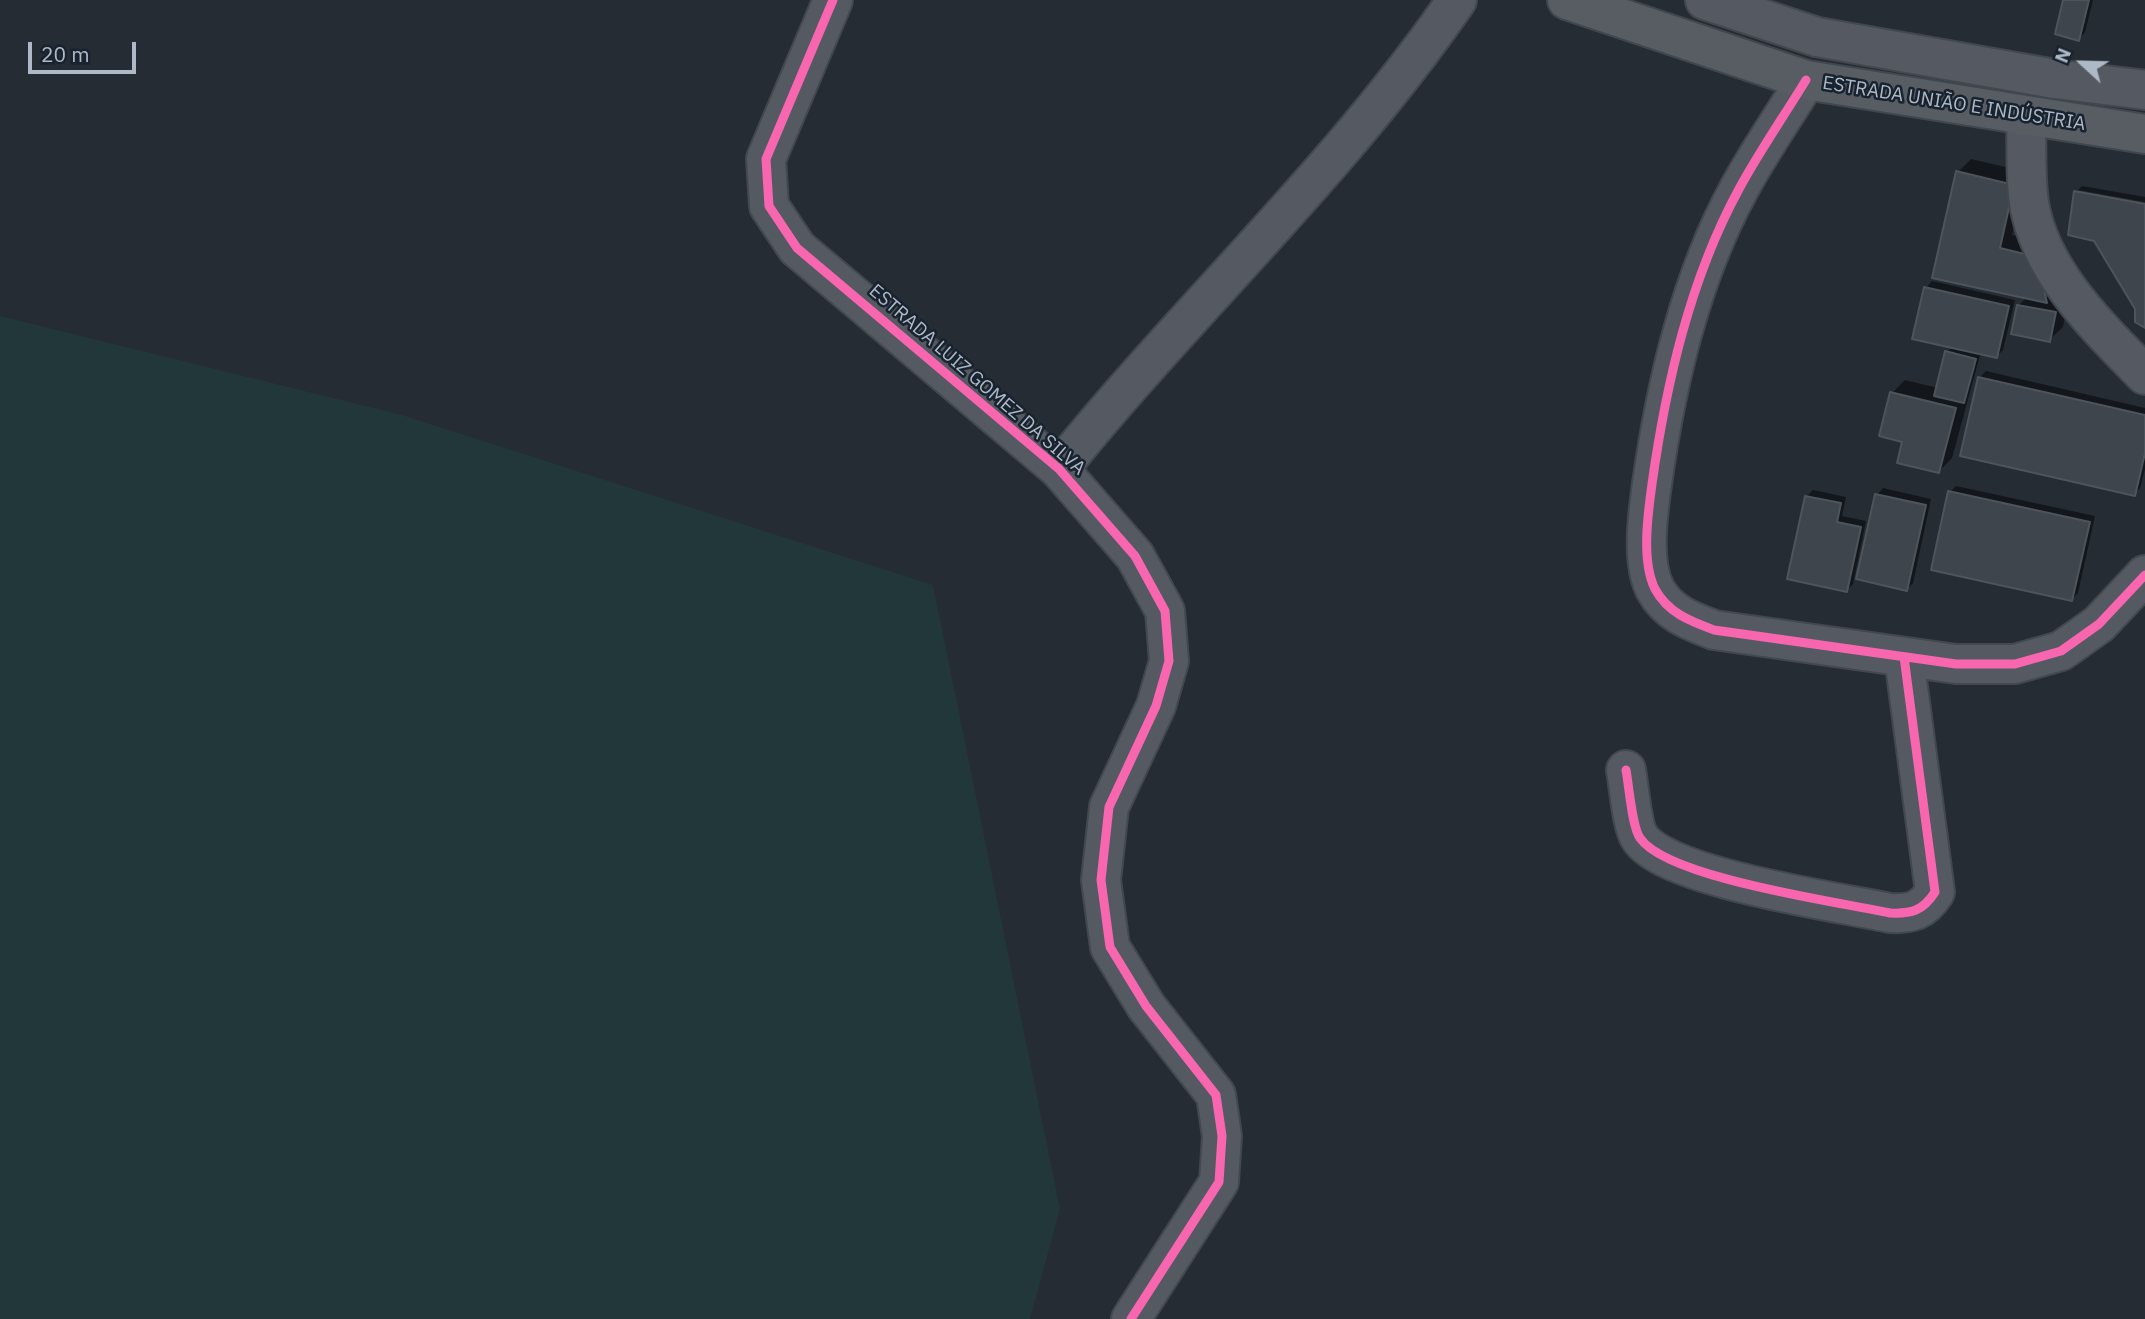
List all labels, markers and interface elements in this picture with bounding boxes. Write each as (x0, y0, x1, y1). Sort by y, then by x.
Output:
scale bar (32, 28, 140, 72)
north arrow (2047, 28, 2117, 98)
text: 20 m (41, 40, 90, 68)
text: N (2049, 44, 2076, 66)
street label: ESTRADA UNIÃO E INDÚSTRIA (1821, 72, 2087, 136)
street label: ESTRADA LUIZ GOMEZ DA SILVA (864, 280, 1090, 480)

